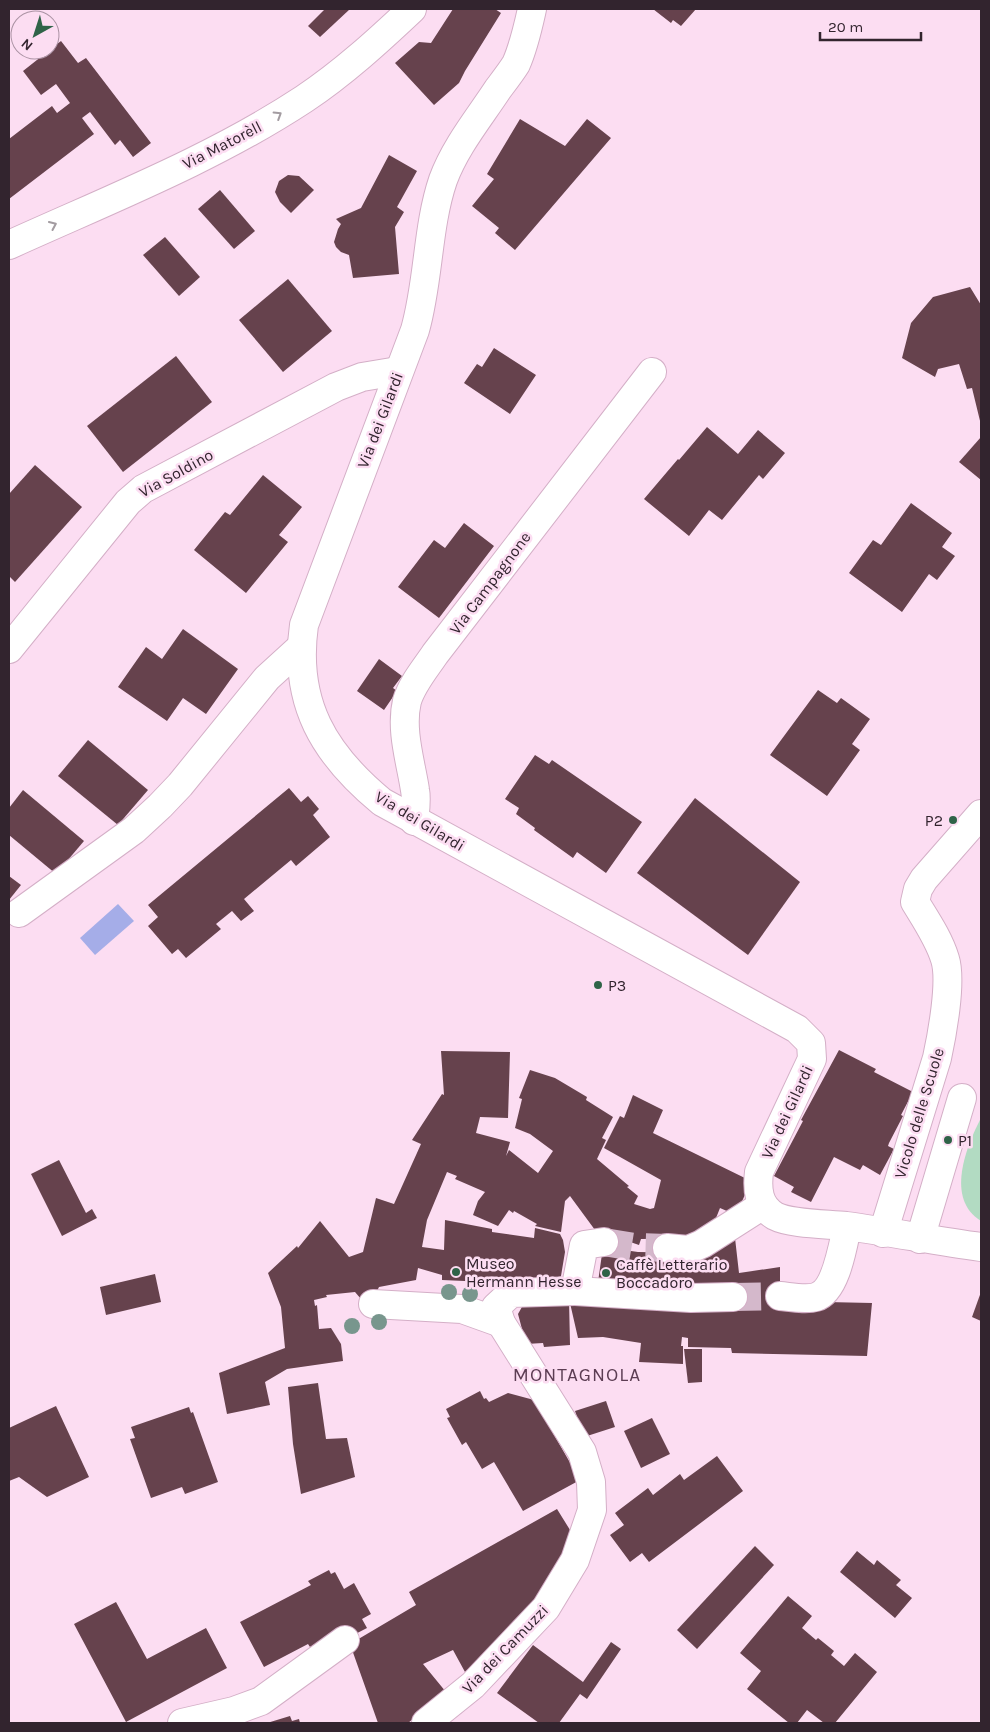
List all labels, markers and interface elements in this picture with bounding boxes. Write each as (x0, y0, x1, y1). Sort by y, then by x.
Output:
north arrow (10, 10, 60, 60)
scale bar (820, 10, 921, 42)
text: 20 m (828, 18, 863, 36)
text: N (18, 35, 36, 54)
one-way arrow (272, 112, 281, 122)
street label: Via Matorèll (179, 117, 265, 173)
one-way arrow (48, 220, 57, 231)
street label: Via dei Gilardi (353, 369, 407, 471)
street label: Via Soldino (136, 445, 216, 501)
street label: Via Campagnone (445, 528, 535, 638)
street label: Via dei Gilardi (372, 787, 468, 855)
place label: P2 (925, 811, 943, 830)
marker: P2 (947, 814, 959, 826)
place label: P3 (608, 976, 626, 995)
marker: P3 (592, 979, 604, 991)
street label: Vicolo delle Scuole (890, 1045, 948, 1181)
street label: Via dei Gilardi (757, 1062, 817, 1162)
place label: P1 (958, 1131, 972, 1150)
marker: P1 (942, 1134, 954, 1146)
place label: Museo Hermann Hesse (466, 1254, 582, 1291)
place label: Caffè Letterario Boccadoro (616, 1255, 727, 1292)
marker: Museo Hermann Hesse (450, 1266, 462, 1278)
marker: Caffè Letterario Boccadoro (600, 1267, 612, 1279)
district label: MONTAGNOLA (513, 1364, 641, 1386)
street label: Via dei Camuzzi (458, 1601, 552, 1697)

